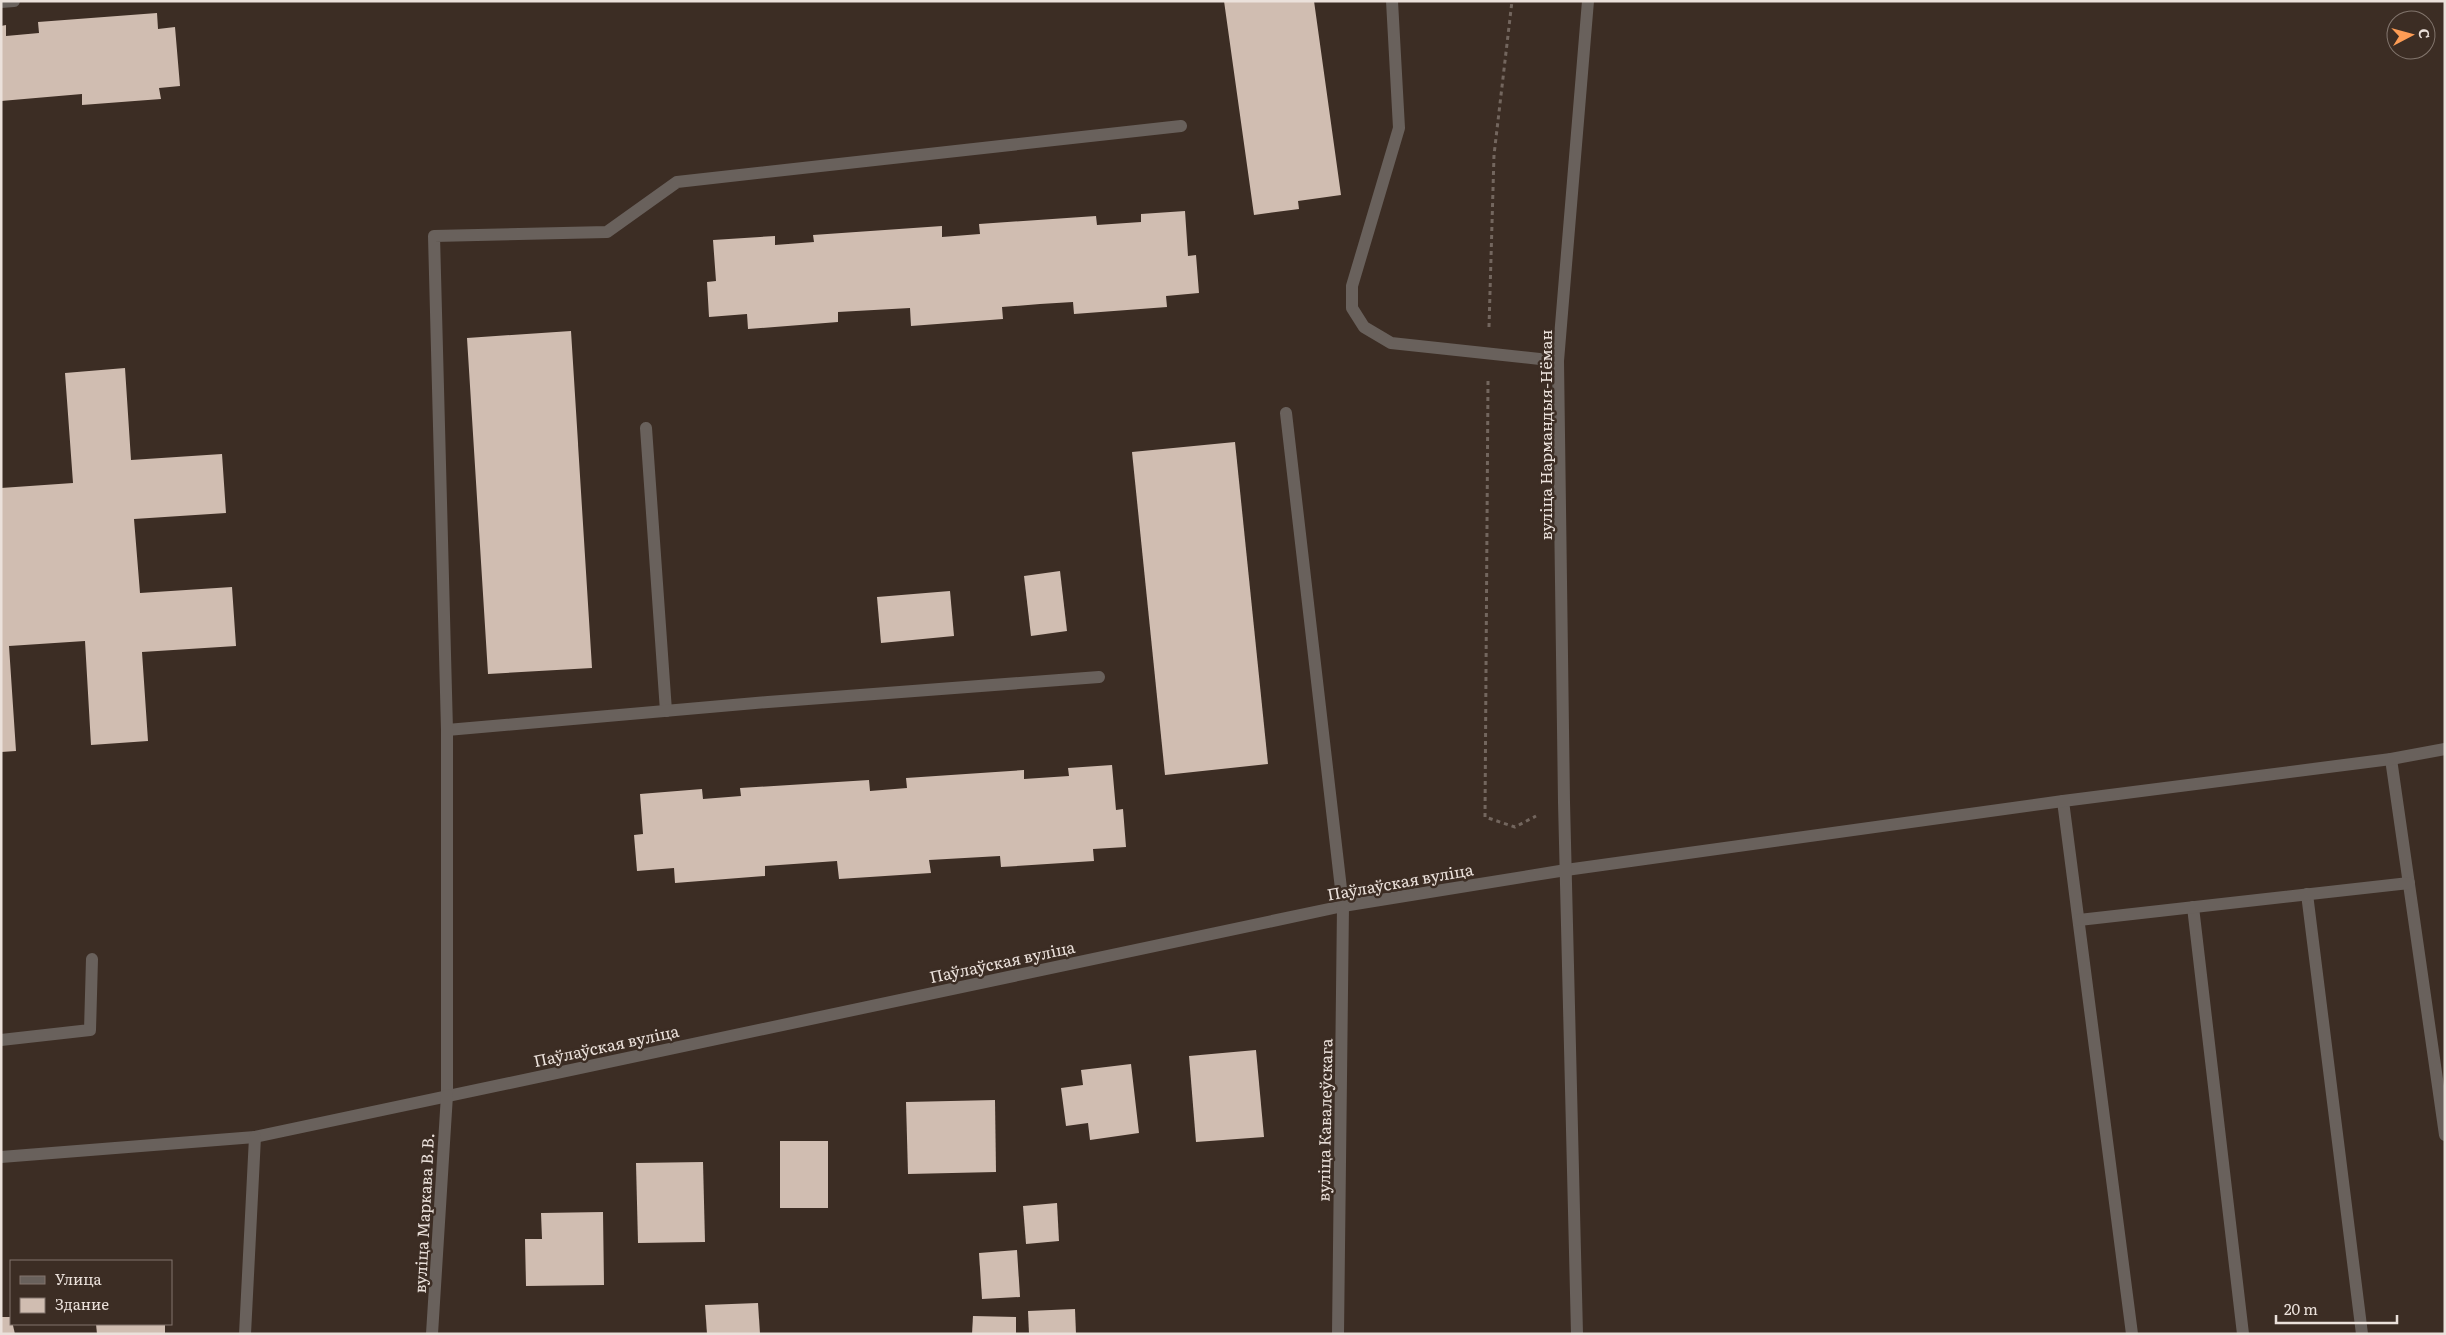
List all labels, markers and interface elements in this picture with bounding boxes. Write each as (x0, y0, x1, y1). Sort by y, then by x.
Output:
north arrow (2386, 10, 2436, 60)
text: С (2414, 28, 2435, 40)
street label: вуліца Нармандыя-Нёман (1533, 330, 1557, 540)
street label: Паўлаўская вуліца (1325, 856, 1475, 906)
street label: Паўлаўская вуліца (927, 934, 1077, 988)
street label: Паўлаўская вуліца (531, 1018, 681, 1072)
street label: вуліца Кавалеўскага (1311, 1038, 1337, 1202)
street label: вуліца Маркава В.В. (407, 1132, 439, 1294)
legend (10, 1260, 172, 1325)
text: Улица (55, 1267, 103, 1290)
text: Здание (55, 1292, 109, 1315)
scale bar (2276, 1292, 2397, 1324)
text: 20 m (2284, 1297, 2318, 1320)

